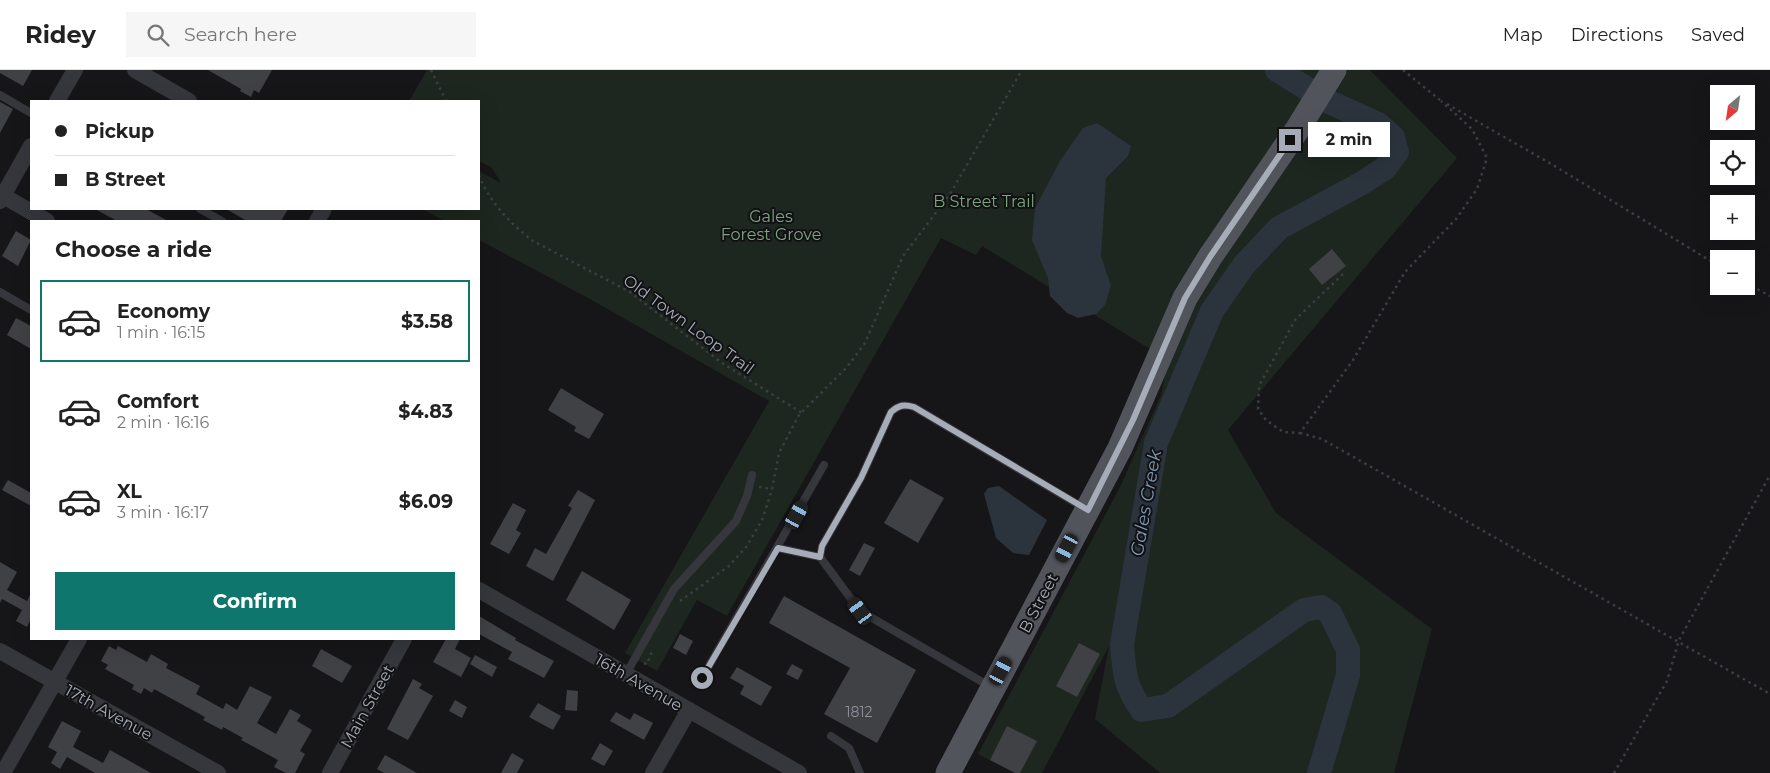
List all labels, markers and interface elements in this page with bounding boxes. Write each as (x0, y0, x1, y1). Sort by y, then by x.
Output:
search box (126, 12, 476, 57)
text: Ridey (25, 20, 96, 49)
icon: search (144, 21, 172, 49)
text: Search here (184, 23, 297, 46)
text: Map (1503, 24, 1543, 46)
text: Directions (1571, 24, 1663, 46)
text: Saved (1691, 24, 1745, 46)
north arrow (1710, 85, 1755, 130)
map controls (1710, 85, 1755, 295)
text: Pickup (85, 120, 154, 143)
callout: 2 min (1308, 122, 1390, 158)
route end (1279, 129, 1301, 151)
text: 2 min (1326, 130, 1372, 149)
button: locate (1710, 140, 1755, 185)
text: B Street (85, 168, 166, 191)
park label: B Street Trail (933, 192, 1035, 211)
button: + (1710, 195, 1755, 240)
park label: Gales Forest Grove (721, 207, 821, 244)
text: Choose a ride (55, 236, 212, 263)
button: − (1710, 250, 1755, 295)
street label: Old Town Loop Trail (620, 271, 758, 378)
icon: car (57, 299, 102, 344)
text: Economy (117, 300, 210, 323)
text: $3.58 (401, 310, 453, 333)
text: 1 min · 16:15 (117, 323, 205, 342)
icon: car (57, 389, 102, 434)
text: Comfort (117, 390, 199, 413)
text: $4.83 (398, 400, 453, 423)
text: 2 min · 16:16 (117, 413, 209, 432)
water label: Gales Creek (1126, 447, 1166, 558)
icon: car (57, 479, 102, 524)
text: XL (117, 480, 142, 503)
text: $6.09 (399, 490, 453, 513)
car (783, 498, 810, 532)
text: 3 min · 16:17 (117, 503, 209, 522)
car (1053, 531, 1080, 565)
street label: B Street (1015, 570, 1062, 636)
button: Confirm (55, 572, 455, 630)
car (845, 594, 874, 628)
street label: 16th Avenue (592, 650, 686, 715)
car (987, 654, 1014, 688)
street label: Main Street (337, 661, 398, 751)
route start (691, 667, 713, 689)
street label: 17th Avenue (62, 681, 156, 744)
house number: 1812 (846, 703, 873, 721)

